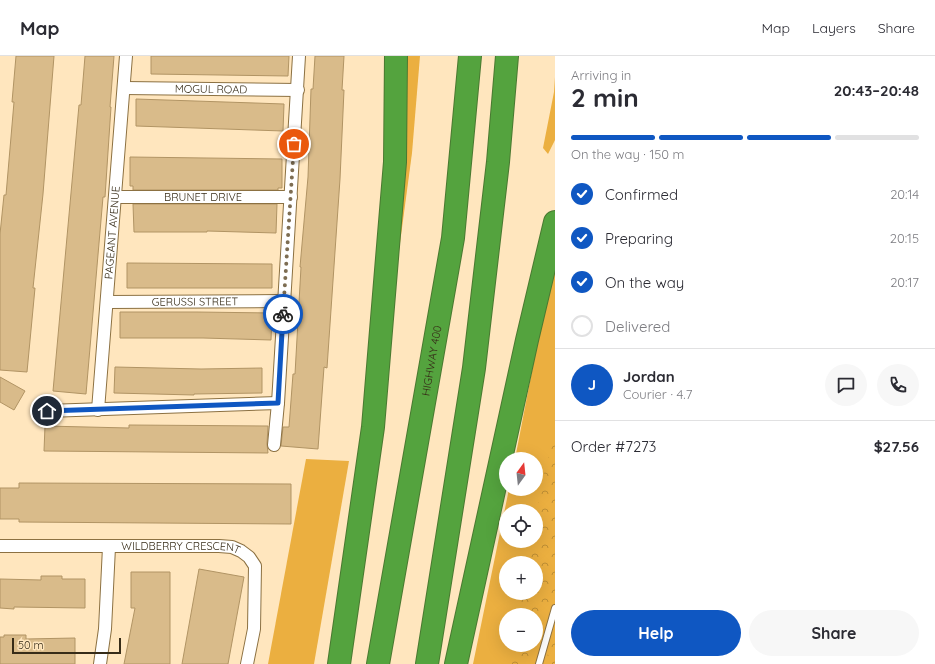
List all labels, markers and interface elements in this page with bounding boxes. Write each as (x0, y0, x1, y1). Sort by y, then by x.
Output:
text: Map (20, 16, 59, 40)
text: Map (761, 19, 790, 37)
text: Layers (812, 19, 856, 37)
text: Share (878, 19, 915, 37)
text: Arriving in (571, 67, 631, 83)
text: 2 min (571, 81, 639, 114)
text: 20:43–20:48 (834, 81, 919, 100)
street label: MOGUL ROAD (175, 82, 247, 96)
pin (277, 127, 311, 161)
icon: bag (283, 133, 305, 155)
text: On the way · 150 m (571, 146, 684, 162)
icon: check (571, 183, 593, 205)
street label: PAGEANT AVENUE (101, 185, 123, 280)
text: Confirmed (605, 185, 678, 204)
text: 20:14 (890, 186, 919, 202)
street label: BRUNET DRIVE (164, 190, 242, 204)
icon: check (571, 227, 593, 249)
text: Preparing (605, 229, 673, 248)
text: 20:15 (890, 230, 919, 246)
icon: check (571, 271, 593, 293)
text: On the way (605, 273, 684, 292)
text: 20:17 (890, 274, 919, 290)
street label: GERUSSI STREET (152, 294, 239, 309)
courier (263, 294, 303, 334)
icon: bike (272, 303, 294, 325)
text: Delivered (605, 317, 670, 336)
street label: HIGHWAY 400 (418, 324, 444, 397)
button: chat (825, 364, 867, 406)
button: phone (877, 364, 919, 406)
text: Jordan (623, 367, 675, 386)
text: J (588, 375, 596, 394)
text: Courier · 4.7 (623, 386, 692, 402)
pin (30, 394, 64, 428)
icon: home (36, 400, 58, 422)
text: Order #7273 (571, 437, 656, 456)
text: $27.56 (874, 437, 919, 456)
north arrow (499, 452, 543, 496)
map controls (499, 452, 543, 652)
button: locate (499, 504, 543, 548)
street label: WILDBERRY CRESCENT (121, 539, 243, 557)
button: + (499, 556, 543, 600)
button: − (499, 608, 543, 652)
button: Help (571, 610, 741, 656)
button: Share (749, 610, 919, 656)
scale bar (12, 636, 121, 655)
text: 50 m (18, 638, 44, 652)

